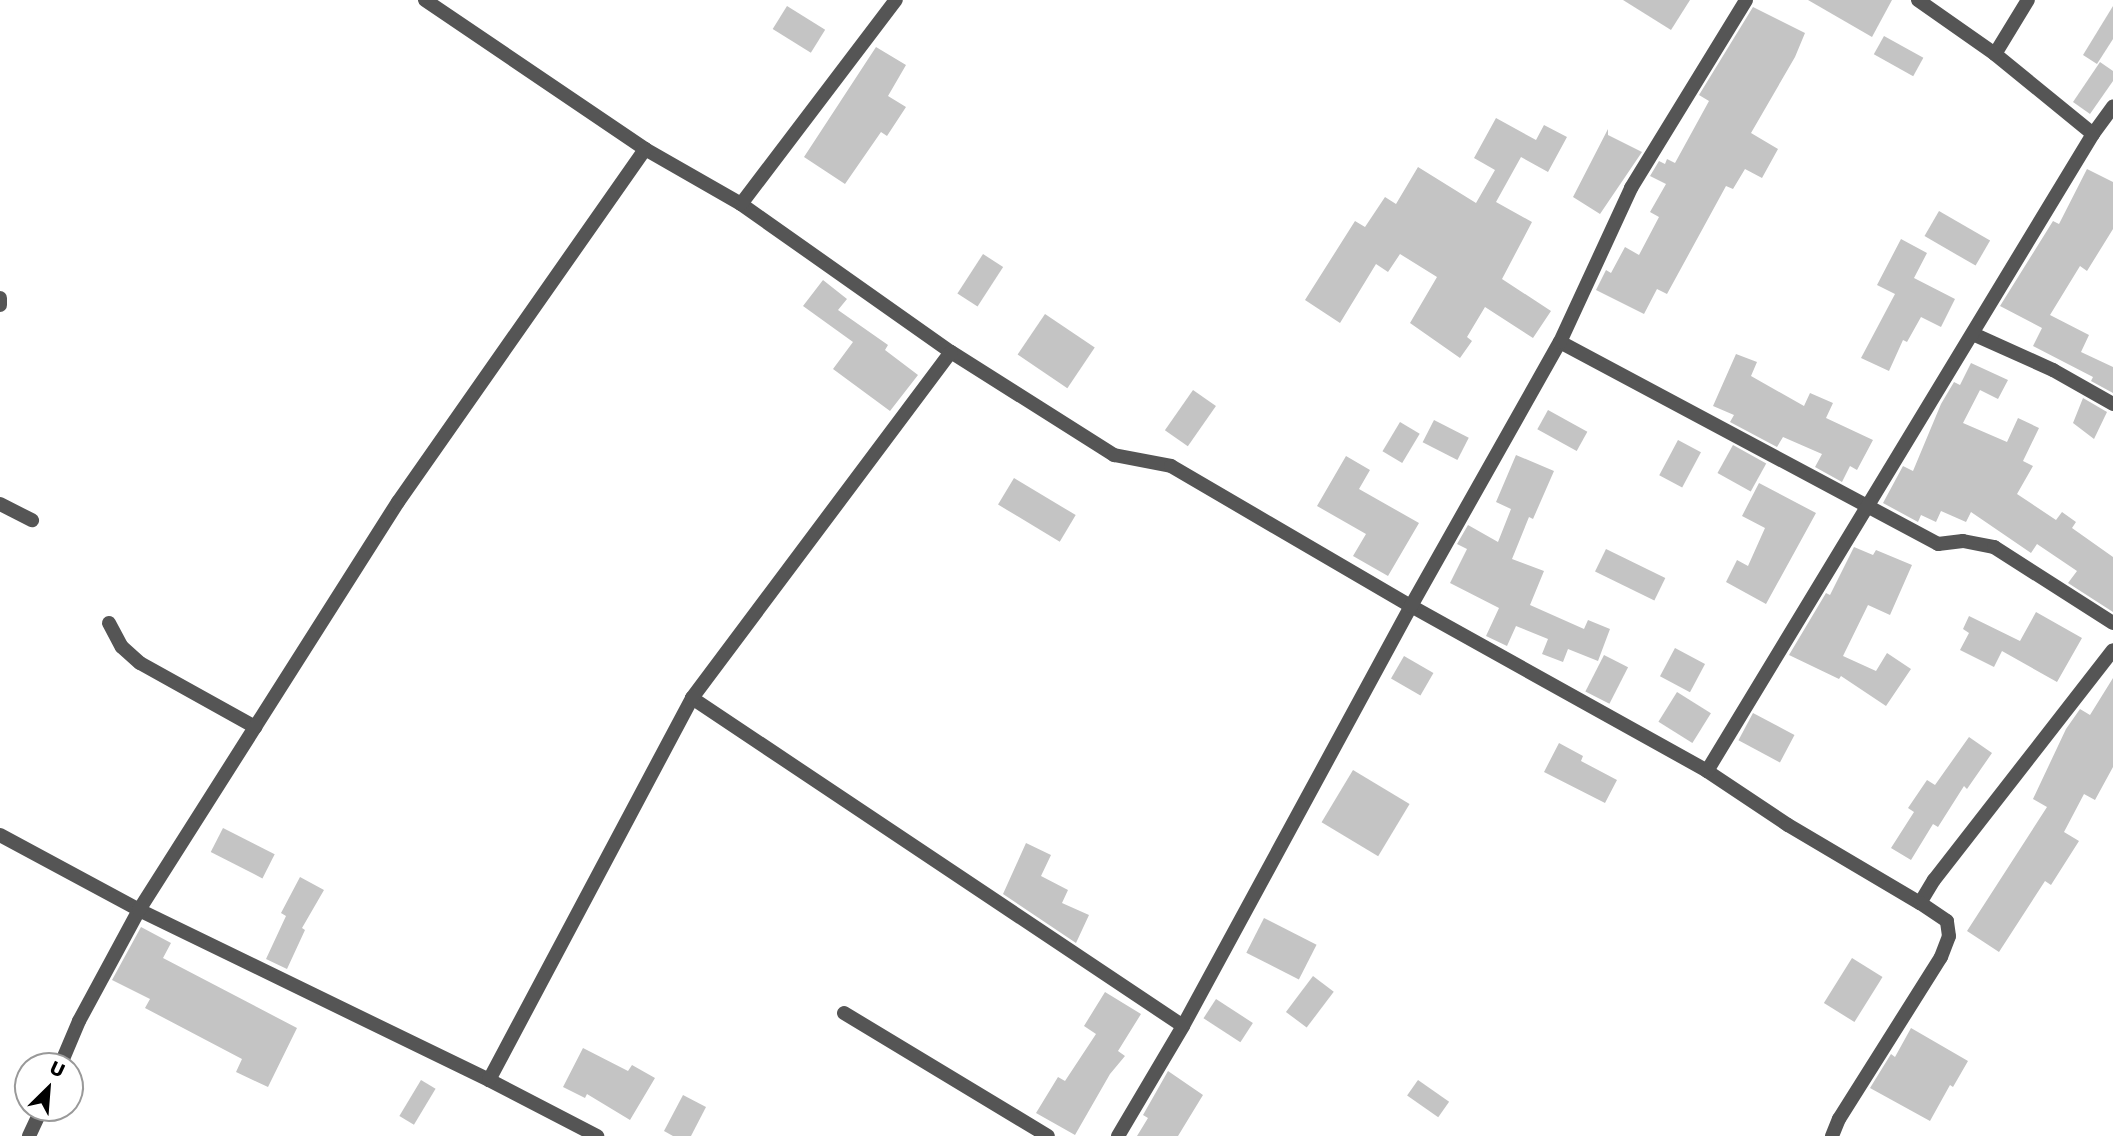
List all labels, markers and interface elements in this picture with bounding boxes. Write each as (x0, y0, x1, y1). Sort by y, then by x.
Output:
north arrow (14, 1052, 84, 1122)
text: U (46, 1056, 68, 1083)

